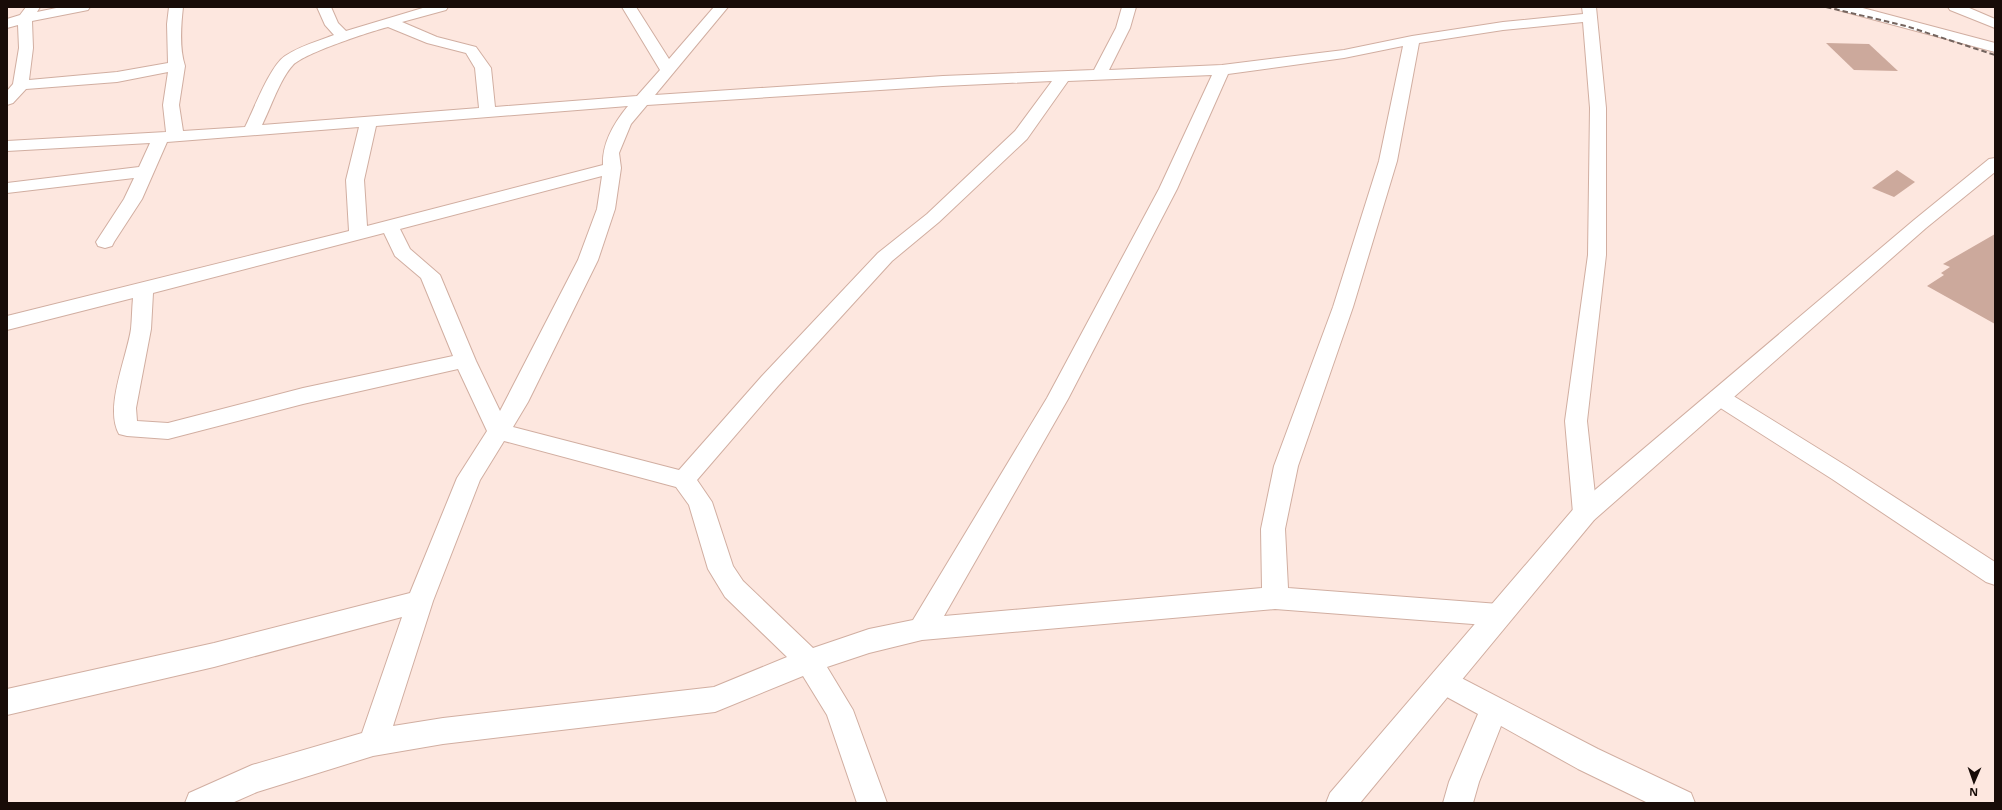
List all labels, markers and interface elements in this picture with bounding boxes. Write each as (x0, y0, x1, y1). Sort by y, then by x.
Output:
north arrow (1954, 762, 1994, 802)
text: N (1969, 785, 1978, 800)

